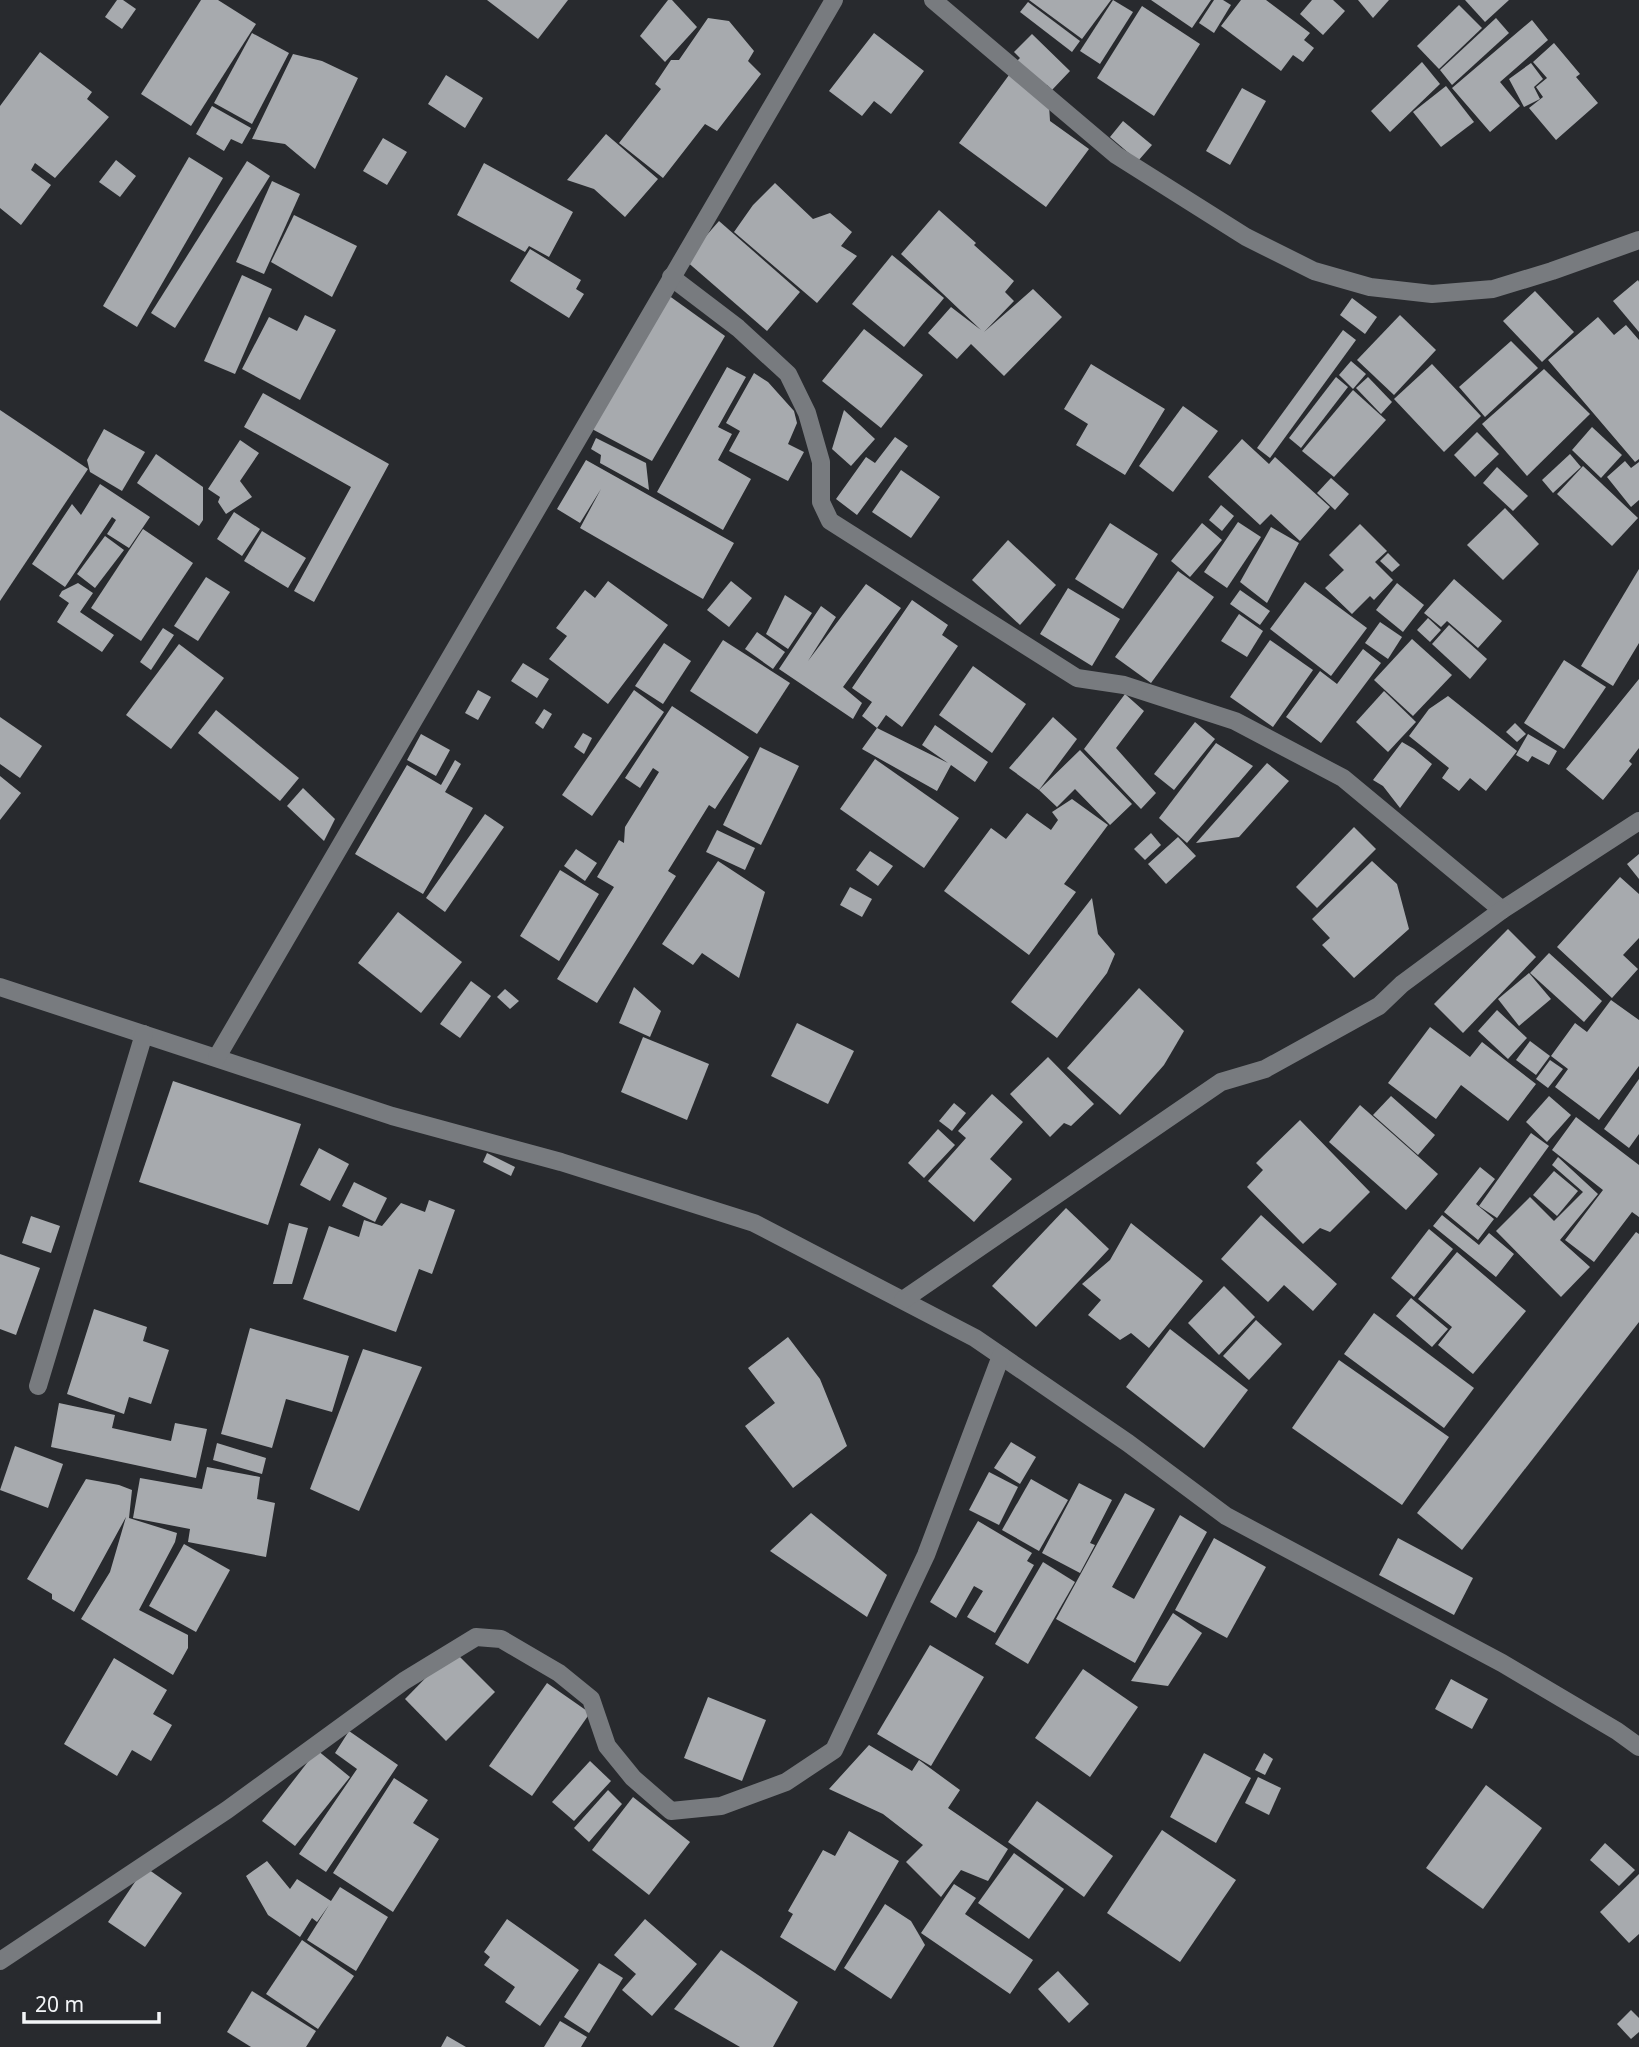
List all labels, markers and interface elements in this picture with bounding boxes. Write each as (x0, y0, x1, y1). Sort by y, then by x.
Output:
scale bar (24, 1980, 159, 2024)
text: 20 m (35, 1990, 84, 2018)

